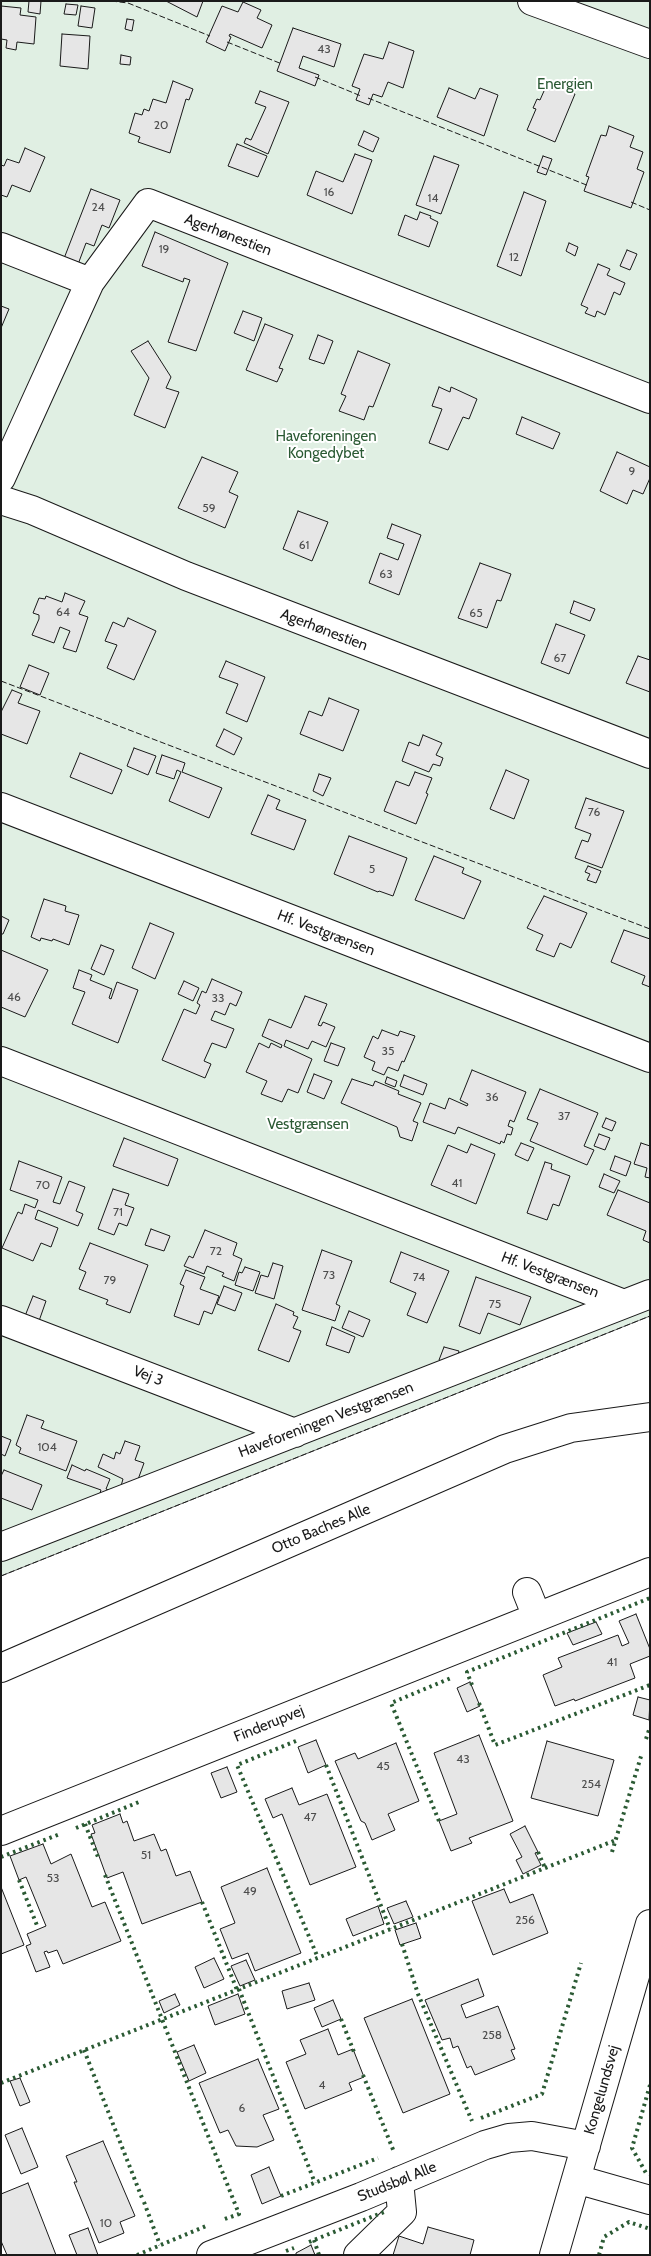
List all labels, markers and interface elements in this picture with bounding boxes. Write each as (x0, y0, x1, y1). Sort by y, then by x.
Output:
house number: 43 (317, 42, 331, 56)
park label: Energien (537, 76, 593, 94)
house number: 20 (154, 118, 168, 132)
house number: 16 (324, 185, 334, 199)
house number: 14 (428, 191, 438, 205)
house number: 24 (91, 200, 105, 214)
street label: Agerhønestien (182, 210, 274, 260)
house number: 19 (159, 242, 169, 256)
house number: 12 (509, 250, 519, 264)
park label: Haveforeningen Kongedybet (275, 428, 377, 463)
house number: 9 (629, 464, 635, 478)
house number: 59 (202, 501, 216, 515)
house number: 61 (299, 538, 309, 552)
house number: 63 (379, 567, 393, 581)
house number: 64 (56, 605, 70, 619)
street label: Agerhønestien (278, 605, 370, 655)
house number: 65 (469, 606, 483, 620)
house number: 67 (554, 651, 566, 665)
house number: 76 (588, 805, 600, 819)
house number: 5 (369, 862, 375, 876)
street label: Hf. Vestgrænsen (275, 906, 377, 960)
house number: 46 (7, 990, 21, 1004)
house number: 33 (212, 991, 224, 1005)
house number: 35 (382, 1044, 394, 1058)
house number: 36 (485, 1090, 499, 1104)
house number: 37 (558, 1109, 570, 1123)
park label: Vestgrænsen (267, 1116, 349, 1134)
house number: 41 (452, 1176, 462, 1190)
house number: 70 (36, 1178, 50, 1192)
house number: 71 (113, 1205, 123, 1219)
house number: 72 (210, 1244, 222, 1258)
street label: Hf. Vestgrænsen (499, 1248, 601, 1302)
house number: 73 (323, 1268, 335, 1282)
house number: 74 (413, 1270, 425, 1284)
house number: 79 (104, 1273, 116, 1287)
house number: 75 (489, 1297, 501, 1311)
street label: Vej 3 (130, 1362, 166, 1390)
street label: Haveforeningen Vestgrænsen (236, 1378, 416, 1462)
house number: 104 (37, 1440, 57, 1454)
street label: Otto Baches Alle (269, 1500, 373, 1558)
house number: 41 (607, 1655, 617, 1669)
street label: Finderupvej (231, 1702, 307, 1746)
house number: 43 (456, 1752, 470, 1766)
house number: 45 (376, 1759, 390, 1773)
house number: 254 (581, 1777, 601, 1791)
house number: 47 (304, 1810, 316, 1824)
house number: 51 (141, 1848, 151, 1862)
house number: 53 (47, 1871, 59, 1885)
house number: 49 (243, 1884, 257, 1898)
house number: 256 (515, 1913, 535, 1927)
house number: 258 (482, 2028, 502, 2042)
street label: Kongelundsvej (581, 2043, 623, 2137)
house number: 4 (319, 2078, 325, 2092)
house number: 6 (239, 2101, 245, 2115)
street label: Studsbøl Alle (355, 2158, 439, 2206)
house number: 10 (100, 2216, 112, 2230)

